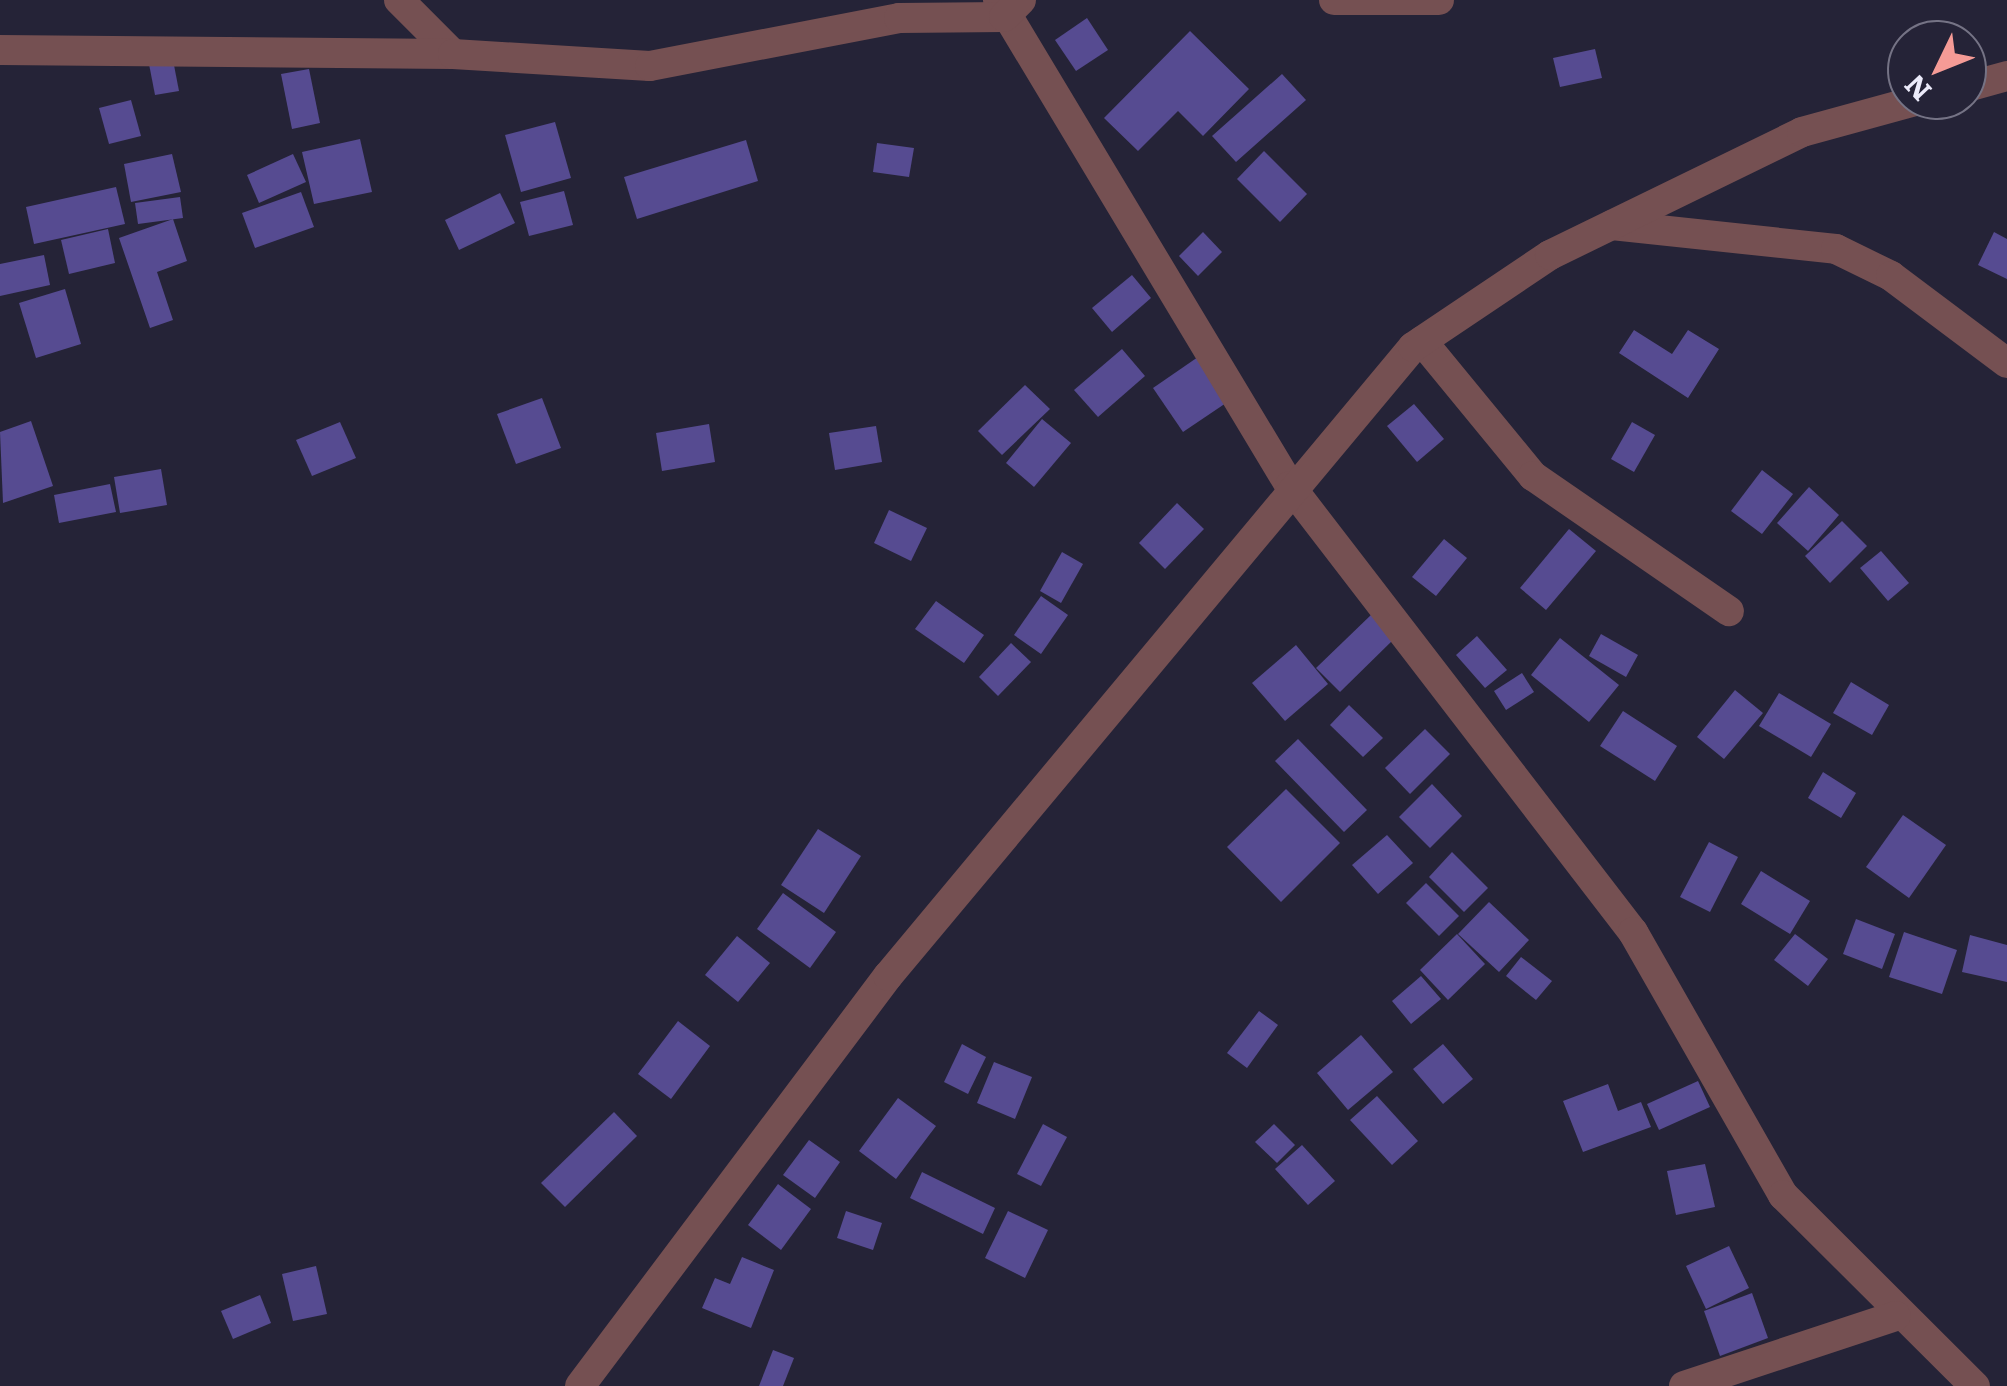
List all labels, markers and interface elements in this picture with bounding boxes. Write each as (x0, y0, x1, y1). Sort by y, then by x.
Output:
north arrow (1887, 20, 1987, 120)
text: N (1893, 66, 1940, 112)

